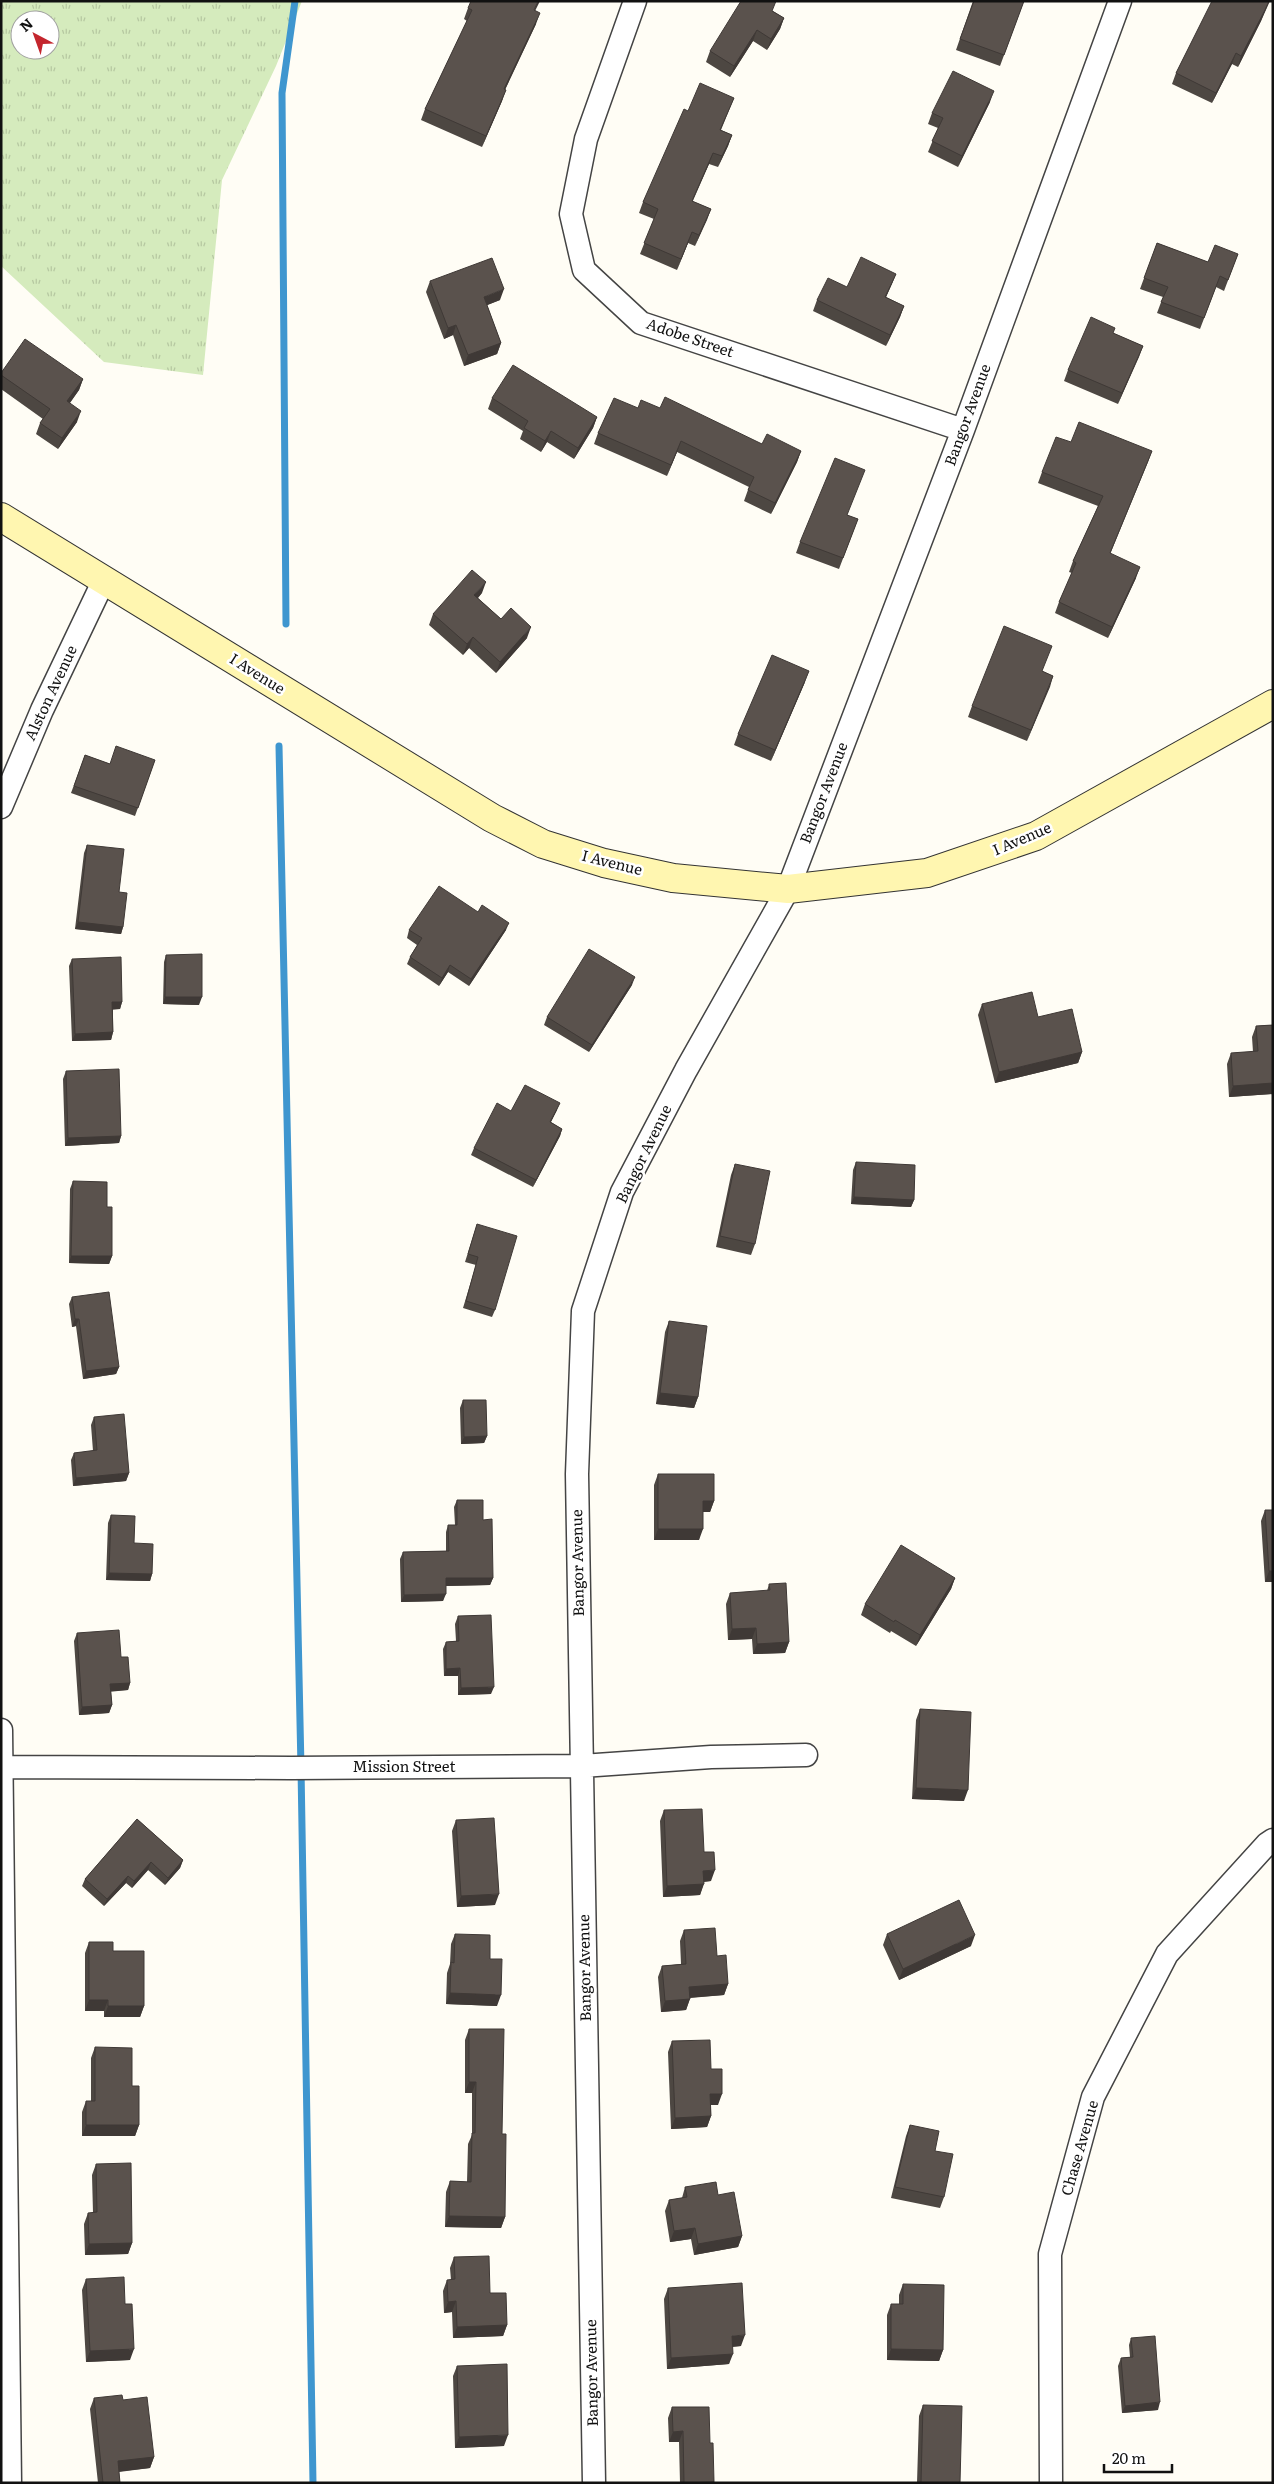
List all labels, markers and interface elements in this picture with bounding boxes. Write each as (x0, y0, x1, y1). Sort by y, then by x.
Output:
north arrow (10, 10, 60, 60)
text: N (15, 13, 37, 36)
street label: Adobe Street (644, 311, 737, 362)
street label: Bangor Avenue (937, 360, 996, 469)
street label: Alston Avenue (17, 641, 82, 744)
street label: I Avenue (225, 647, 290, 699)
street label: Bangor Avenue (793, 738, 853, 847)
street label: I Avenue (988, 815, 1055, 860)
street label: I Avenue (580, 843, 645, 880)
street label: Bangor Avenue (609, 1100, 677, 1207)
street label: Bangor Avenue (564, 1509, 589, 1617)
street label: Mission Street (353, 1754, 455, 1777)
street label: Bangor Avenue (571, 1914, 596, 2022)
street label: Chase Avenue (1054, 2097, 1103, 2198)
street label: Bangor Avenue (578, 2319, 603, 2427)
scale bar (1104, 2442, 1172, 2474)
text: 20 m (1112, 2446, 1146, 2469)

